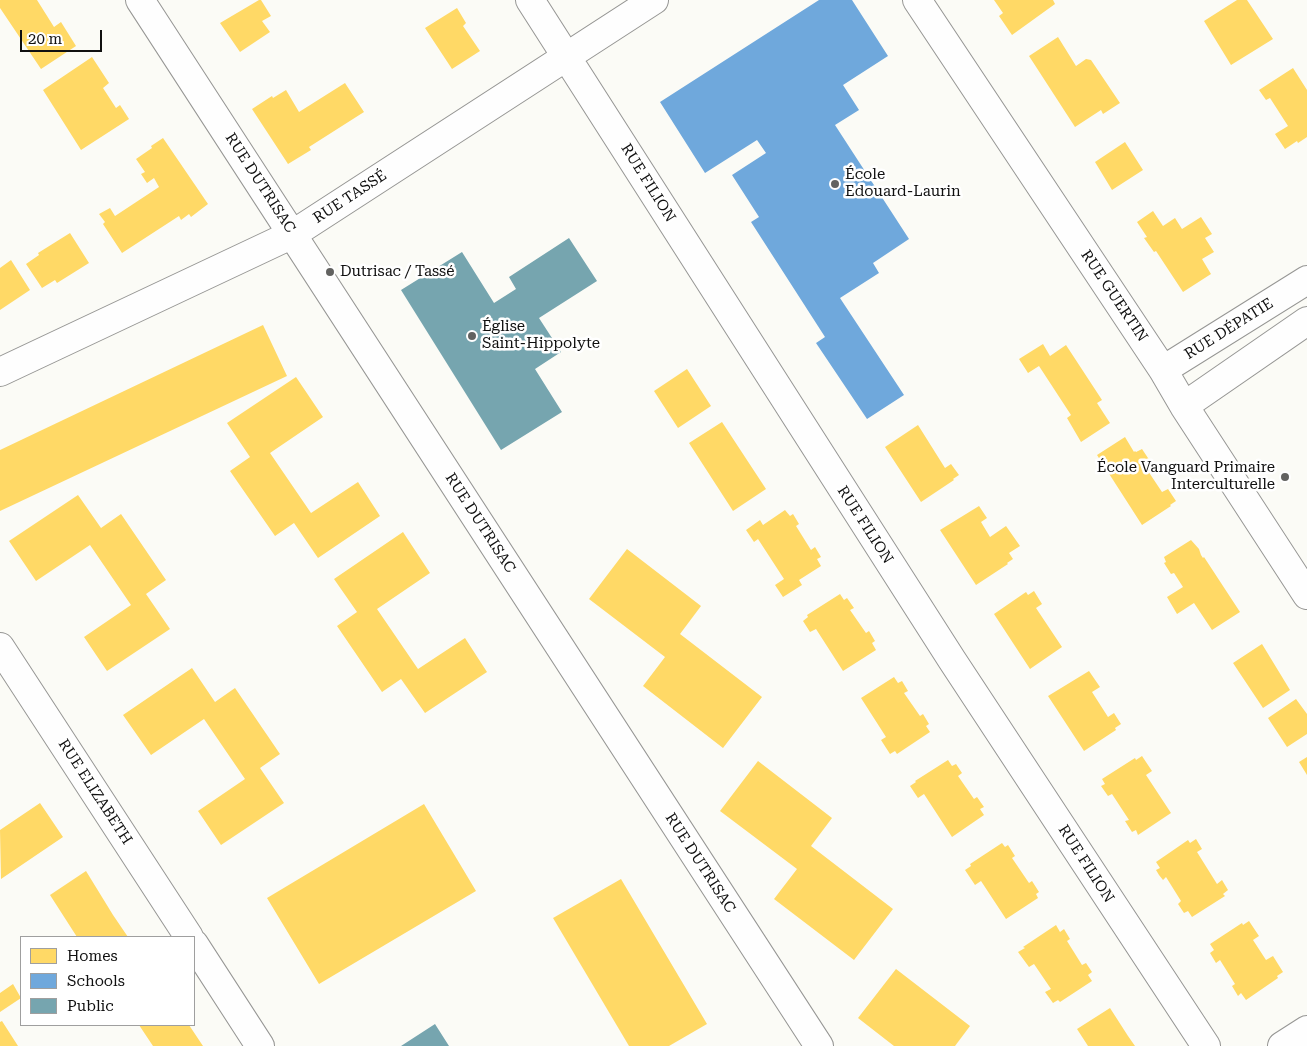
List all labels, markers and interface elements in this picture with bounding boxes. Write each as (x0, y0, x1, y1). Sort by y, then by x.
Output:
scale bar (22, 20, 105, 52)
text: 20 m (28, 30, 62, 48)
street label: RUE DUTRISAC (221, 130, 299, 236)
street label: RUE FILION (617, 140, 679, 226)
place label: École Edouard-Laurin (845, 166, 961, 201)
street label: RUE TASSÉ (310, 167, 390, 227)
marker: École Edouard-Laurin (829, 178, 841, 190)
street label: RUE GUERTIN (1077, 247, 1151, 345)
place label: Dutrisac / Tassé (340, 263, 454, 281)
marker: Dutrisac / Tassé (324, 266, 336, 278)
street label: RUE DÉPATIE (1181, 295, 1277, 363)
place label: Église Saint-Hippolyte (482, 318, 600, 353)
marker: Église Saint-Hippolyte (466, 330, 478, 342)
place label: École Vanguard Primaire Interculturelle (1097, 459, 1275, 494)
street label: RUE DUTRISAC (441, 470, 519, 576)
marker: École Vanguard Primaire Interculturelle (1279, 471, 1291, 483)
street label: RUE FILION (833, 483, 897, 567)
street label: RUE ELIZABETH (54, 736, 136, 848)
street label: RUE DUTRISAC (661, 810, 739, 916)
street label: RUE FILION (1054, 822, 1118, 906)
legend (20, 936, 195, 1026)
text: Homes (67, 947, 118, 965)
text: Schools (67, 972, 125, 990)
text: Public (67, 997, 114, 1015)

